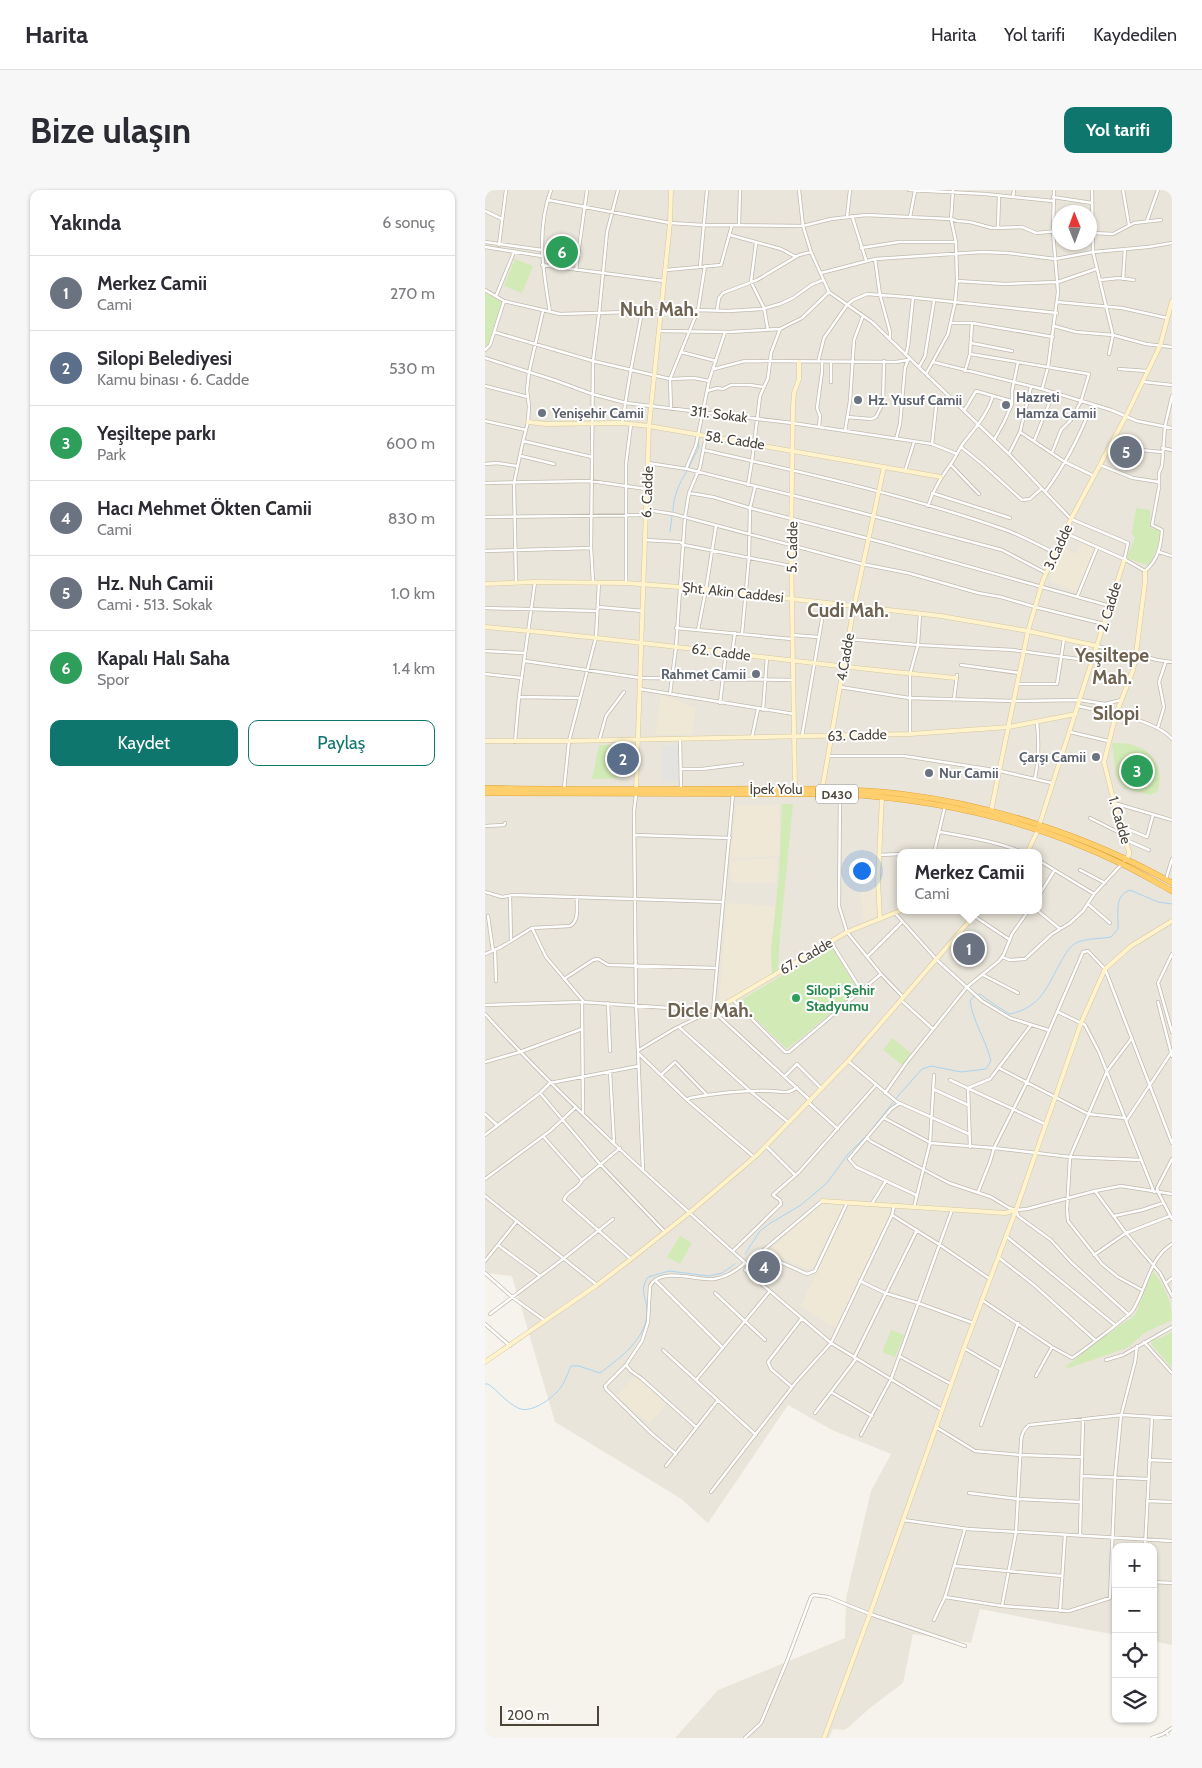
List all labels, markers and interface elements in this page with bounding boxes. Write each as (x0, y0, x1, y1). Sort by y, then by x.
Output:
text: Harita (25, 20, 88, 49)
text: Harita (931, 24, 976, 46)
text: Yol tarifi (1004, 24, 1065, 46)
text: Kaydedilen (1093, 24, 1177, 46)
button: Yol tarifi (1064, 107, 1172, 153)
text: Bize ulaşın (30, 109, 191, 152)
north arrow (1052, 205, 1097, 250)
text: Yakında (50, 210, 121, 235)
text: 6 sonuç (382, 213, 435, 232)
pin: 6 (546, 233, 578, 271)
text: Merkez Camii (97, 272, 207, 295)
text: 1 (63, 284, 69, 303)
text: 270 m (390, 284, 435, 303)
text: Cami (97, 295, 132, 314)
district label: Nuh Mah. (620, 298, 698, 321)
text: Silopi Belediyesi (97, 347, 232, 370)
text: 2 (62, 359, 70, 378)
text: 530 m (389, 359, 435, 378)
text: Kamu binası · 6. Cadde (97, 370, 249, 389)
place label: Hazreti Hamza Camii (1016, 388, 1096, 422)
place label: Hz. Yusuf Camii (868, 391, 962, 409)
marker: Hz. Yusuf Camii (852, 394, 864, 406)
marker: Hazreti Hamza Camii (1000, 399, 1012, 411)
street label: 311. Sokak (689, 402, 750, 427)
place label: Yenişehir Camii (551, 404, 644, 422)
marker: Yenişehir Camii (536, 407, 548, 419)
text: Yeşiltepe parkı (97, 422, 216, 445)
street label: 58. Cadde (704, 426, 766, 454)
pin: 5 (1110, 433, 1142, 471)
text: 3 (62, 434, 70, 453)
text: 600 m (386, 434, 435, 453)
text: Park (97, 445, 126, 464)
street label: 6. Cadde (637, 466, 657, 518)
text: Hacı Mehmet Ökten Camii (97, 497, 312, 520)
text: 4 (61, 509, 71, 528)
text: 830 m (388, 509, 435, 528)
text: Cami (97, 520, 132, 539)
street label: 5. Cadde (783, 521, 801, 573)
street label: 3.Cadde (1040, 521, 1076, 573)
text: Hz. Nuh Camii (97, 572, 213, 595)
street label: Şht. Akin Caddesi (681, 578, 785, 606)
street label: 2. Cadde (1093, 580, 1125, 634)
text: 5 (62, 584, 70, 603)
text: 1.0 km (391, 584, 435, 603)
text: Cami · 513. Sokak (97, 595, 213, 614)
district label: Cudi Mah. (807, 599, 889, 622)
street label: 4.Cadde (832, 631, 858, 683)
street label: 62. Cadde (690, 639, 752, 665)
district label: Yeşiltepe Mah. (1074, 644, 1149, 689)
text: Kapalı Halı Saha (97, 647, 230, 670)
text: 6 (62, 659, 71, 678)
text: 1.4 km (392, 659, 435, 678)
place label: Rahmet Camii (661, 665, 746, 683)
marker: Rahmet Camii (750, 668, 762, 680)
text: Spor (97, 670, 129, 689)
district label: Silopi (1093, 702, 1139, 725)
button: Kaydet (50, 720, 238, 766)
button: Paylaş (248, 720, 435, 766)
street label: 63. Cadde (827, 725, 887, 745)
pin: 2 (607, 740, 639, 778)
place label: Çarşı Camii (1019, 748, 1086, 766)
marker: Çarşı Camii (1090, 751, 1102, 763)
pin: 3 (1121, 752, 1153, 790)
place label: Nur Camii (939, 764, 999, 782)
marker: Nur Camii (923, 767, 935, 779)
street label: İpek Yolu (749, 780, 803, 798)
road number: D430 (816, 784, 858, 804)
street label: 1. Cadde (1105, 794, 1135, 846)
popup (897, 849, 1042, 914)
your location (849, 858, 875, 884)
text: Merkez Camii (914, 861, 1025, 884)
text: Cami (914, 884, 949, 903)
pin: 1 (953, 930, 985, 968)
street label: 67. Cadde (776, 934, 836, 978)
place label: Silopi Şehir Stadyumu (806, 981, 875, 1015)
marker: Silopi Şehir Stadyumu (790, 992, 802, 1004)
district label: Dicle Mah. (667, 999, 753, 1022)
pin: 4 (748, 1248, 780, 1286)
map controls (1112, 1543, 1157, 1723)
button: + (1112, 1543, 1157, 1588)
button: − (1112, 1588, 1157, 1633)
button: locate (1112, 1633, 1157, 1678)
button: layers (1112, 1678, 1157, 1723)
scale bar (500, 1703, 599, 1726)
text: 200 m (507, 1706, 549, 1724)

